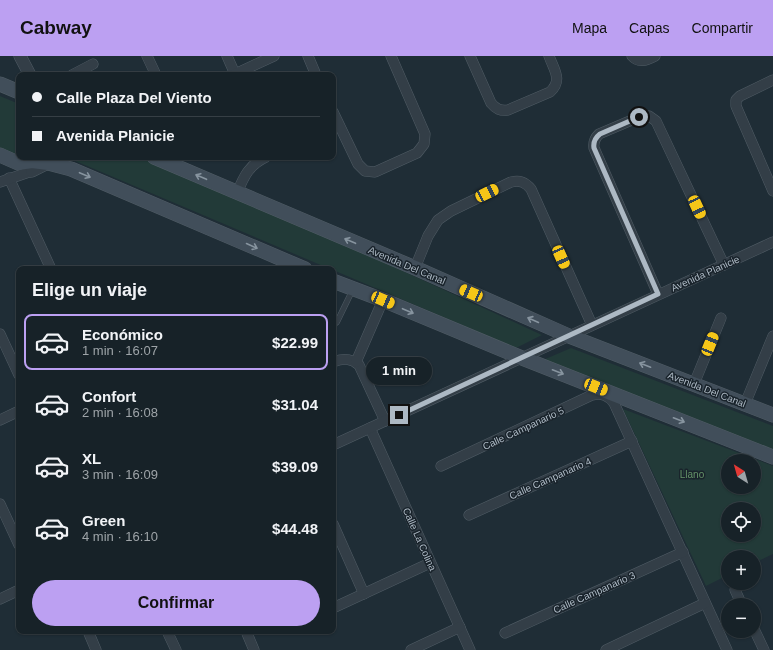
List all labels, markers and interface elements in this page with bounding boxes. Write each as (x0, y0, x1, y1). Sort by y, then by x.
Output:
text: Cabway (20, 17, 92, 38)
text: Mapa (572, 20, 607, 36)
text: Capas (629, 20, 670, 36)
text: Compartir (692, 20, 753, 36)
text: Calle Plaza Del Viento (56, 89, 212, 106)
route start (630, 108, 648, 126)
text: Avenida Planicie (56, 127, 175, 144)
one-way arrow (78, 172, 90, 179)
one-way arrow (196, 173, 208, 180)
car (474, 182, 500, 204)
car (686, 194, 708, 220)
one-way arrow (344, 236, 356, 244)
one-way arrow (245, 243, 257, 250)
street label: Avenida Del Canal (367, 244, 447, 287)
car (551, 244, 571, 270)
street label: Avenida Planicie (669, 253, 742, 293)
text: Elige un viaje (32, 280, 147, 300)
car (458, 283, 484, 303)
car (370, 290, 396, 310)
one-way arrow (402, 307, 414, 315)
one-way arrow (528, 316, 540, 323)
icon: car (34, 324, 70, 360)
text: Económico (82, 326, 163, 343)
car (700, 331, 720, 357)
text: $22.99 (272, 334, 318, 351)
text: 1 min · 16:07 (82, 343, 158, 358)
callout: 1 min (366, 357, 432, 385)
one-way arrow (640, 361, 652, 369)
text: 1 min (382, 363, 416, 378)
one-way arrow (552, 369, 564, 377)
street label: Avenida Del Canal (666, 370, 747, 409)
car (583, 377, 609, 397)
icon: car (34, 386, 70, 422)
text: Confort (82, 388, 136, 405)
text: $31.04 (272, 396, 318, 413)
text: 2 min · 16:08 (82, 405, 158, 420)
street label: Calle Campanario 5 (481, 405, 566, 452)
route end (390, 406, 408, 424)
one-way arrow (673, 416, 685, 424)
icon: car (34, 448, 70, 484)
text: XL (82, 450, 101, 467)
north arrow (721, 454, 761, 494)
map controls (721, 454, 761, 638)
street label: Calle Campanario 4 (508, 455, 593, 501)
text: $39.09 (272, 458, 318, 475)
text: 3 min · 16:09 (82, 467, 158, 482)
park label: Llano (680, 469, 705, 480)
button: locate (721, 502, 761, 542)
street label: Calle La Colina (401, 506, 439, 573)
icon: car (34, 510, 70, 546)
text: Green (82, 512, 125, 529)
text: $44.48 (272, 520, 318, 537)
text: 4 min · 16:10 (82, 529, 158, 544)
button: + (721, 550, 761, 590)
street label: Calle Campanario 3 (552, 569, 637, 615)
button: Confirmar (32, 580, 320, 626)
button: − (721, 598, 761, 638)

